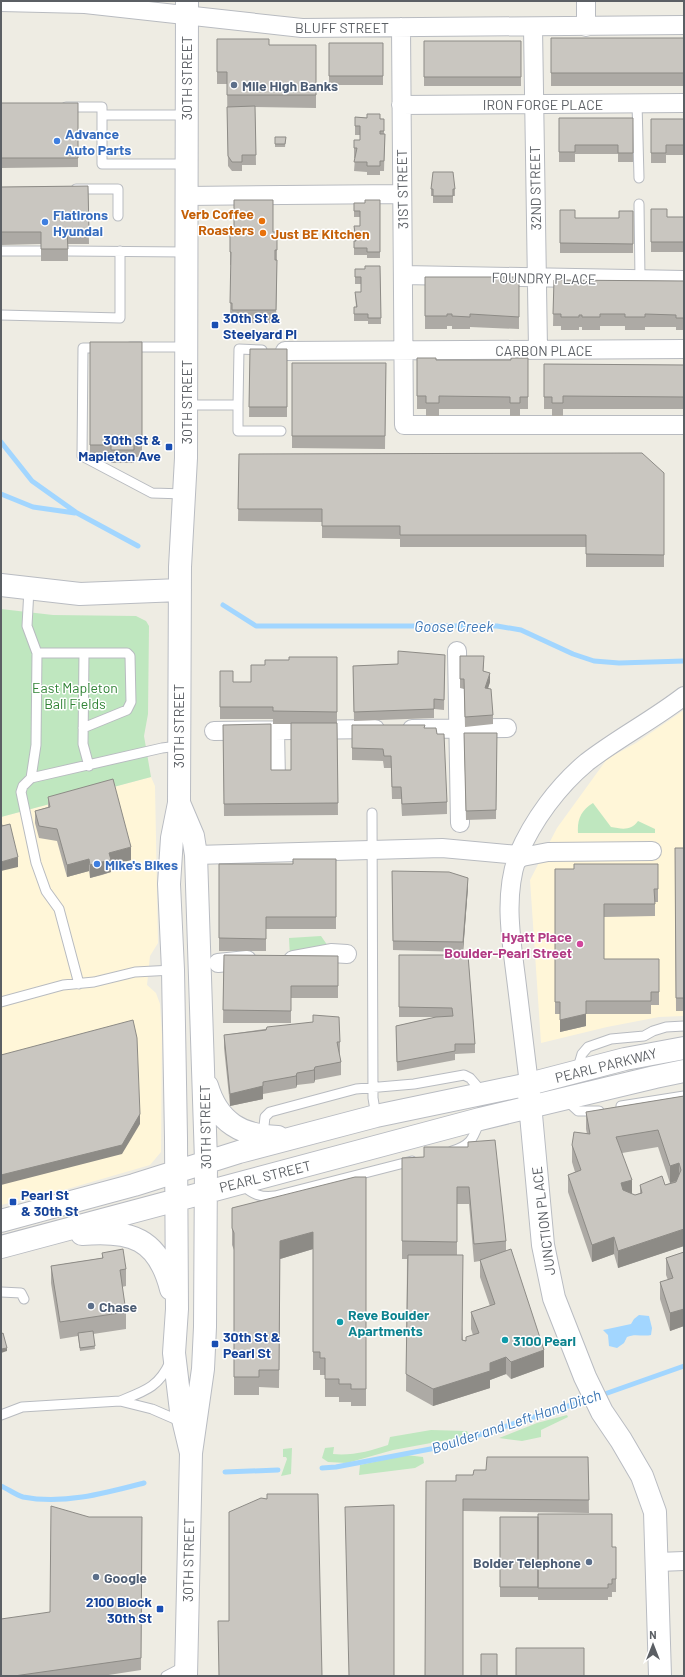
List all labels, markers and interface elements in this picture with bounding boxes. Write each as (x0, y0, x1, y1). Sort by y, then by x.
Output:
street label: BLUFF STREET (295, 19, 389, 36)
street label: 30TH STREET (178, 36, 195, 120)
place label: Mile High Banks (242, 77, 338, 94)
marker: Mile High Banks (229, 80, 239, 90)
street label: IRON FORGE PLACE (483, 96, 603, 113)
place label: Advance Auto Parts (65, 125, 131, 158)
marker: Advance Auto Parts (52, 136, 62, 146)
street label: 32ND STREET (526, 145, 544, 231)
street label: 31ST STREET (393, 149, 411, 229)
place label: Verb Coffee Roasters (181, 205, 254, 238)
place label: Flatirons Hyundai (53, 206, 108, 239)
marker: Verb Coffee Roasters (257, 216, 267, 226)
marker: Flatirons Hyundai (40, 217, 50, 227)
place label: Just BE Kitchen (271, 225, 370, 242)
marker: Just BE Kitchen (258, 228, 268, 238)
street label: FOUNDRY PLACE (491, 269, 597, 287)
place label: 30th St & Steelyard Pl (223, 309, 297, 342)
marker: 30th St & Steelyard Pl (210, 320, 220, 330)
street label: CARBON PLACE (495, 342, 593, 359)
street label: 30TH STREET (178, 360, 195, 444)
place label: 30th St & Mapleton Ave (78, 431, 161, 464)
marker: 30th St & Mapleton Ave (164, 442, 174, 452)
water label: Goose Creek (414, 617, 494, 635)
park label: East Mapleton Ball Fields (32, 679, 118, 712)
street label: 30TH STREET (170, 684, 187, 768)
place label: Mike's Bikes (105, 856, 178, 873)
marker: Mike's Bikes (92, 859, 102, 869)
place label: Hyatt Place Boulder-Pearl Street (444, 928, 572, 961)
marker: Hyatt Place Boulder-Pearl Street (575, 939, 585, 949)
street label: PEARL PARKWAY (553, 1044, 659, 1086)
street label: 30TH STREET (196, 1085, 214, 1169)
street label: PEARL STREET (217, 1156, 313, 1196)
street label: JUNCTION PLACE (528, 1166, 558, 1276)
place label: Pearl St & 30th St (21, 1186, 79, 1219)
marker: Pearl St & 30th St (8, 1197, 18, 1207)
place label: Chase (99, 1298, 138, 1315)
marker: Chase (86, 1301, 96, 1311)
place label: Reve Boulder Apartments (348, 1306, 430, 1339)
marker: Reve Boulder Apartments (335, 1317, 345, 1327)
place label: 30th St & Pearl St (223, 1328, 281, 1361)
place label: 3100 Pearl (513, 1332, 576, 1349)
marker: 3100 Pearl (500, 1335, 510, 1345)
marker: 30th St & Pearl St (210, 1339, 220, 1349)
water label: Boulder and Left Hand Ditch (429, 1385, 603, 1457)
street label: 30TH STREET (179, 1518, 197, 1602)
place label: Bolder Telephone (473, 1554, 581, 1571)
marker: Bolder Telephone (584, 1557, 594, 1567)
place label: Google (104, 1569, 147, 1586)
marker: Google (91, 1572, 101, 1582)
place label: 2100 Block 30th St (86, 1593, 153, 1626)
marker: 2100 Block 30th St (155, 1604, 165, 1614)
north arrow (633, 1625, 673, 1665)
text: N (649, 1628, 657, 1641)

